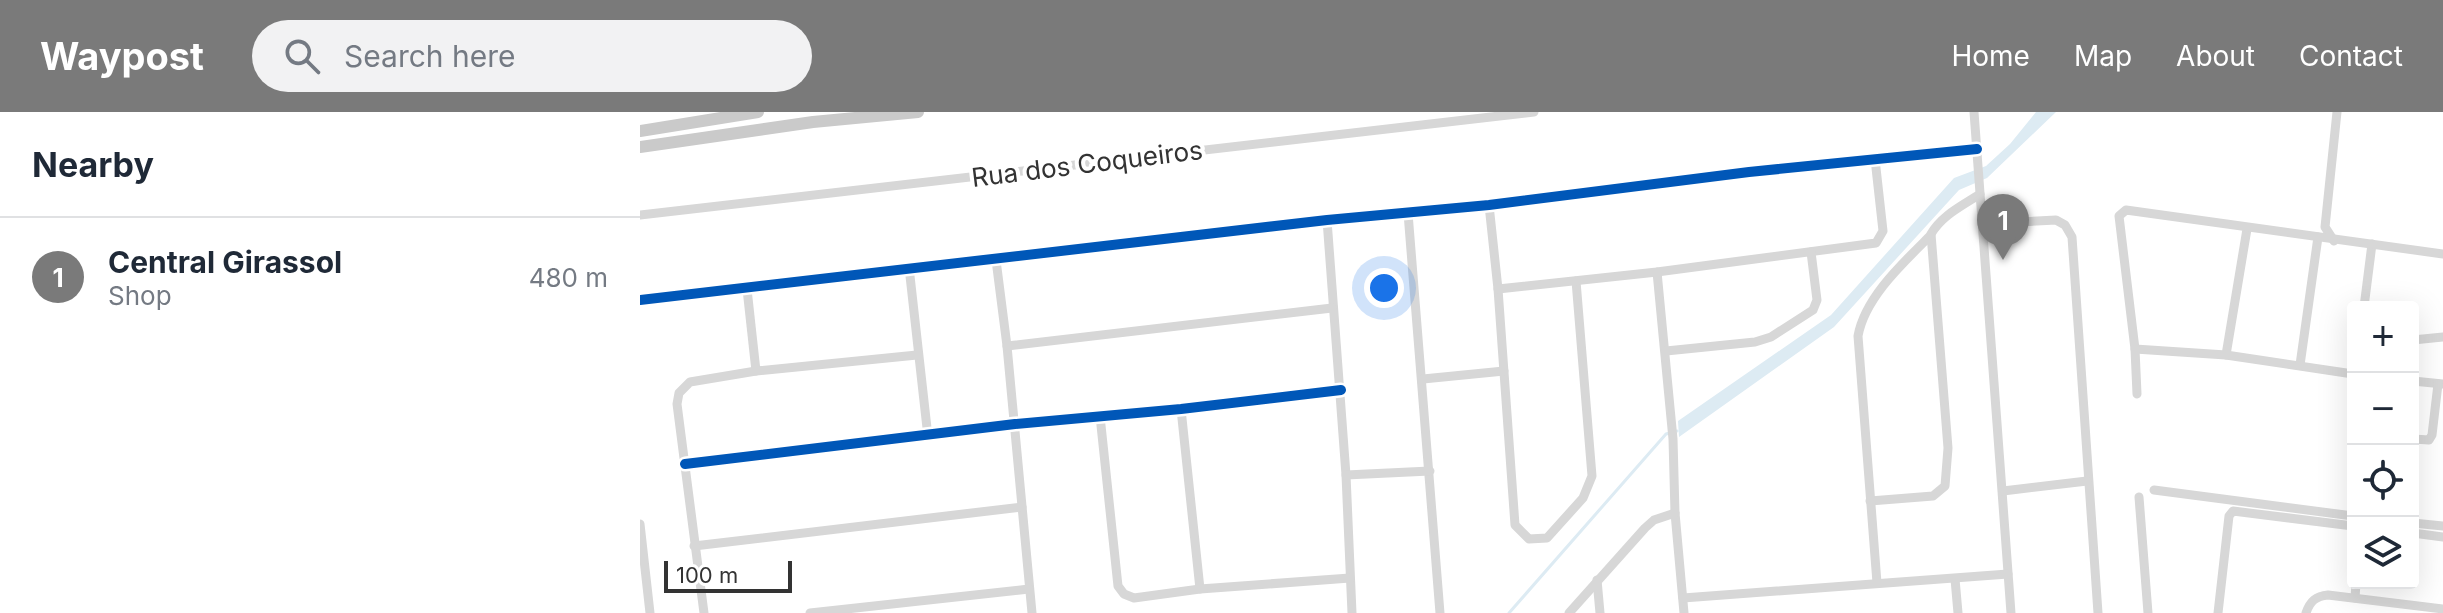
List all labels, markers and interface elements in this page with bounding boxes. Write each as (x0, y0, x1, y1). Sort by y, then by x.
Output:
search box (252, 20, 812, 92)
text: Waypost (40, 33, 204, 79)
icon: search (280, 34, 324, 78)
text: Search here (344, 38, 516, 74)
text: Home (1951, 39, 2030, 73)
text: Map (2074, 39, 2132, 73)
text: About (2176, 39, 2255, 73)
text: Contact (2299, 39, 2403, 73)
street label: Rua dos Coqueiros (970, 134, 1204, 193)
text: Nearby (32, 144, 154, 185)
pin: 1 (1977, 194, 2029, 260)
text: Central Girassol (108, 244, 342, 280)
text: 1 (52, 262, 64, 293)
text: 480 m (529, 262, 608, 293)
your location (1364, 268, 1404, 308)
text: Shop (108, 280, 172, 311)
map controls (2347, 301, 2419, 589)
button: + (2347, 301, 2419, 373)
button: − (2347, 373, 2419, 445)
button: locate (2347, 445, 2419, 517)
button: layers (2347, 517, 2419, 589)
scale bar (664, 557, 792, 593)
text: 100 m (676, 562, 738, 588)

